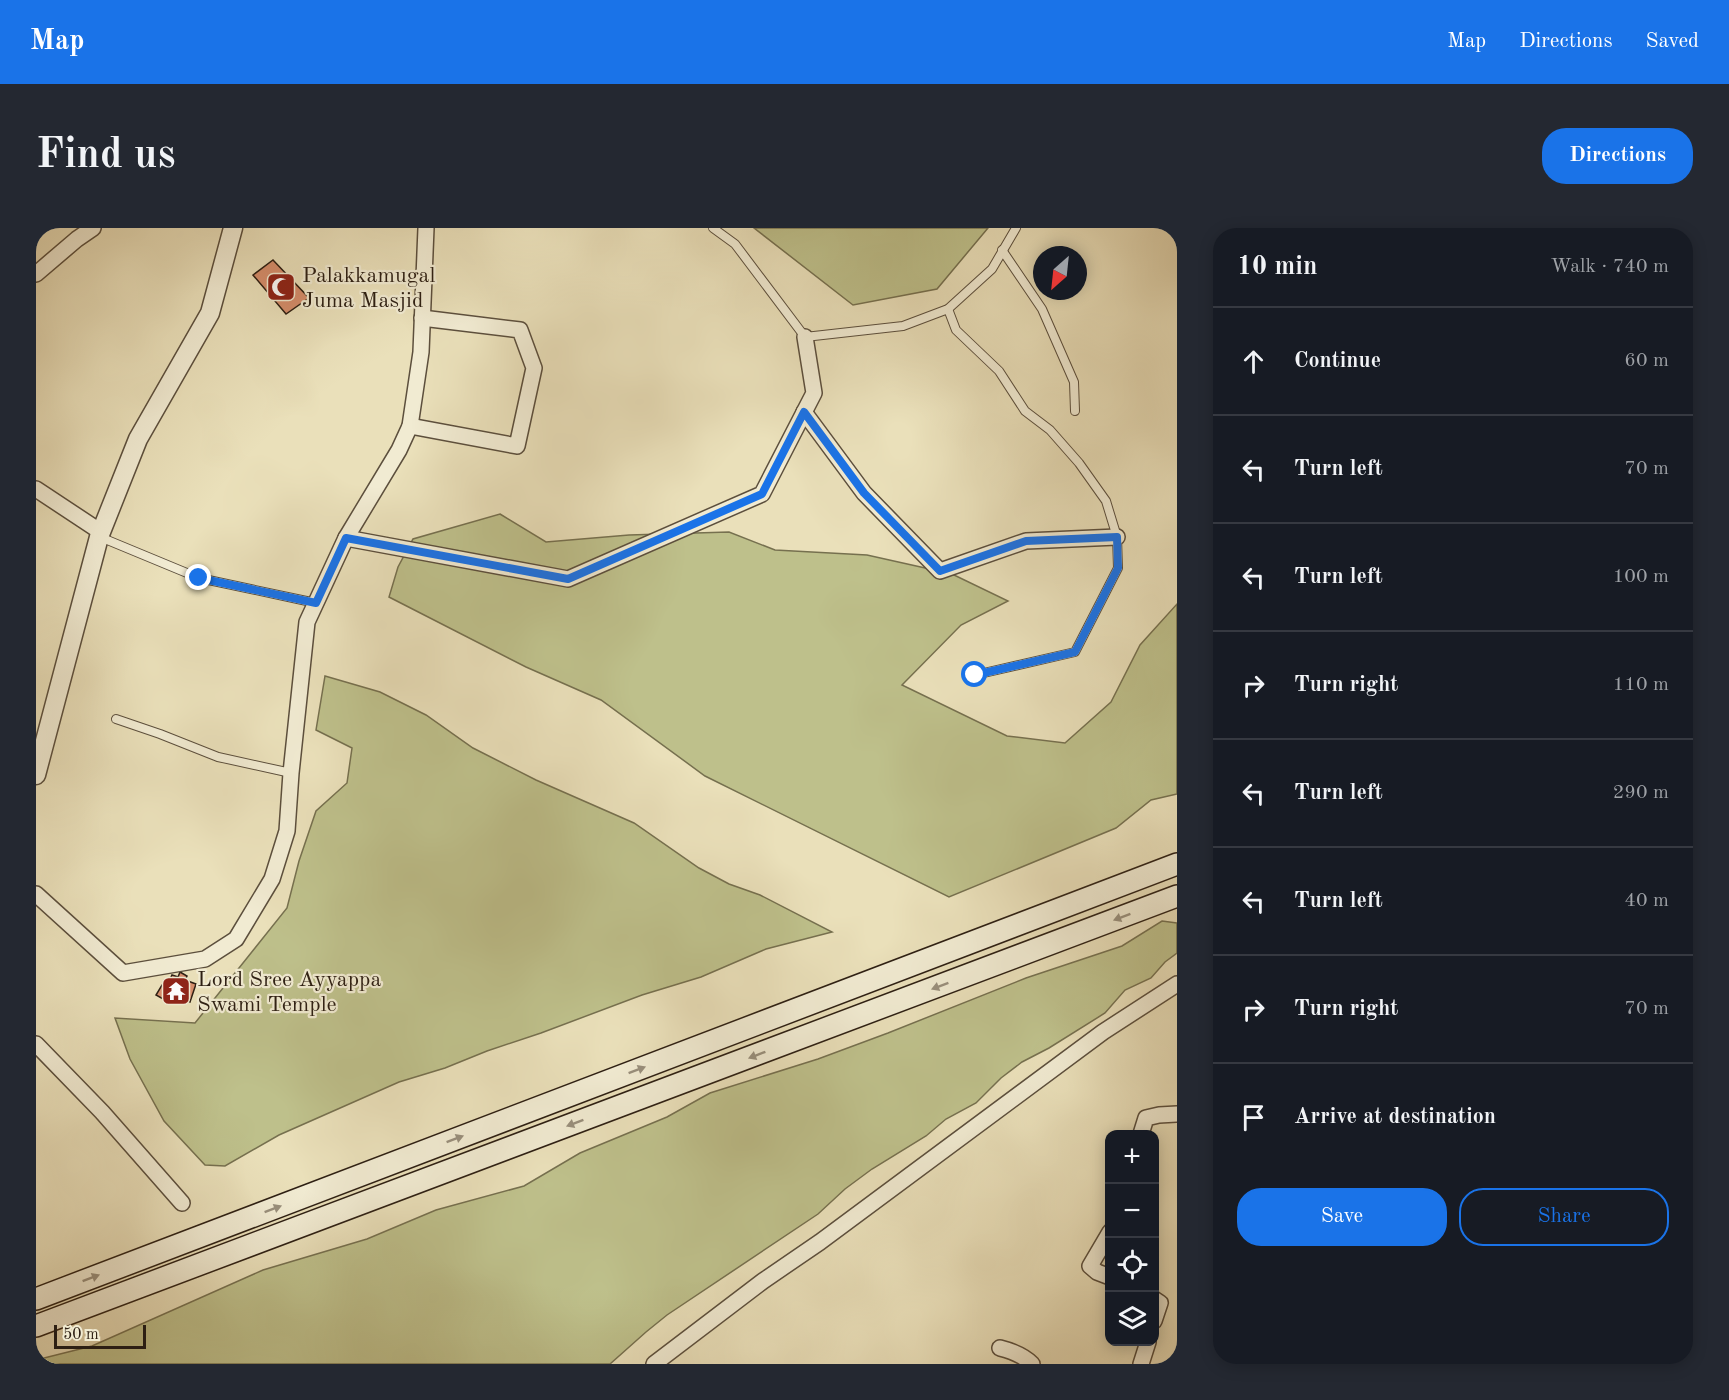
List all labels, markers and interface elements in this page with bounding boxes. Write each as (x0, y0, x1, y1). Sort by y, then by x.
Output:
text: Map (30, 28, 84, 56)
text: Map (1447, 31, 1486, 52)
text: Directions (1519, 31, 1613, 52)
text: Saved (1646, 31, 1699, 52)
button: Directions (1542, 128, 1693, 184)
text: Find us (36, 135, 175, 177)
north arrow (1033, 246, 1087, 300)
text: 10 min (1237, 254, 1317, 280)
text: Walk · 740 m (1550, 257, 1669, 277)
place label: Palakkamugal Juma Masjid (302, 265, 435, 312)
mosque icon: Palakkamugal Juma Masjid (265, 271, 297, 303)
icon: ahead (1237, 345, 1270, 378)
text: Continue (1294, 350, 1381, 372)
text: 60 m (1624, 351, 1669, 371)
icon: left (1237, 453, 1270, 486)
text: Turn left (1294, 458, 1383, 480)
text: 70 m (1624, 459, 1669, 479)
icon: left (1237, 561, 1270, 594)
route end (185, 564, 211, 590)
text: Turn left (1294, 566, 1383, 588)
text: 100 m (1613, 567, 1669, 587)
route start (961, 661, 987, 687)
icon: right (1237, 669, 1270, 702)
text: Turn right (1294, 674, 1398, 696)
text: 110 m (1613, 675, 1669, 695)
icon: left (1237, 777, 1270, 810)
text: Turn left (1294, 782, 1383, 804)
text: 290 m (1613, 783, 1669, 803)
icon: left (1237, 885, 1270, 918)
text: Turn left (1294, 890, 1383, 912)
text: 40 m (1624, 891, 1669, 911)
one-way arrow (1113, 913, 1131, 922)
place label: Lord Sree Ayyappa Swami Temple (197, 969, 381, 1016)
temple icon: Lord Sree Ayyappa Swami Temple (160, 975, 192, 1007)
one-way arrow (931, 982, 949, 991)
icon: right (1237, 993, 1270, 1026)
text: Turn right (1294, 998, 1398, 1020)
text: 70 m (1624, 999, 1669, 1019)
one-way arrow (748, 1050, 766, 1060)
one-way arrow (629, 1065, 647, 1075)
icon: arrive (1237, 1101, 1270, 1134)
text: Arrive at destination (1294, 1106, 1496, 1128)
one-way arrow (566, 1119, 584, 1129)
map controls (1105, 1130, 1159, 1346)
button: + (1105, 1130, 1159, 1184)
one-way arrow (446, 1134, 464, 1143)
button: − (1105, 1184, 1159, 1238)
button: Save (1237, 1188, 1447, 1246)
button: Share (1459, 1188, 1669, 1246)
one-way arrow (264, 1203, 282, 1213)
button: locate (1105, 1238, 1159, 1292)
one-way arrow (82, 1273, 100, 1283)
button: layers (1105, 1292, 1159, 1346)
scale bar (54, 1322, 146, 1350)
text: 50 m (63, 1327, 99, 1343)

